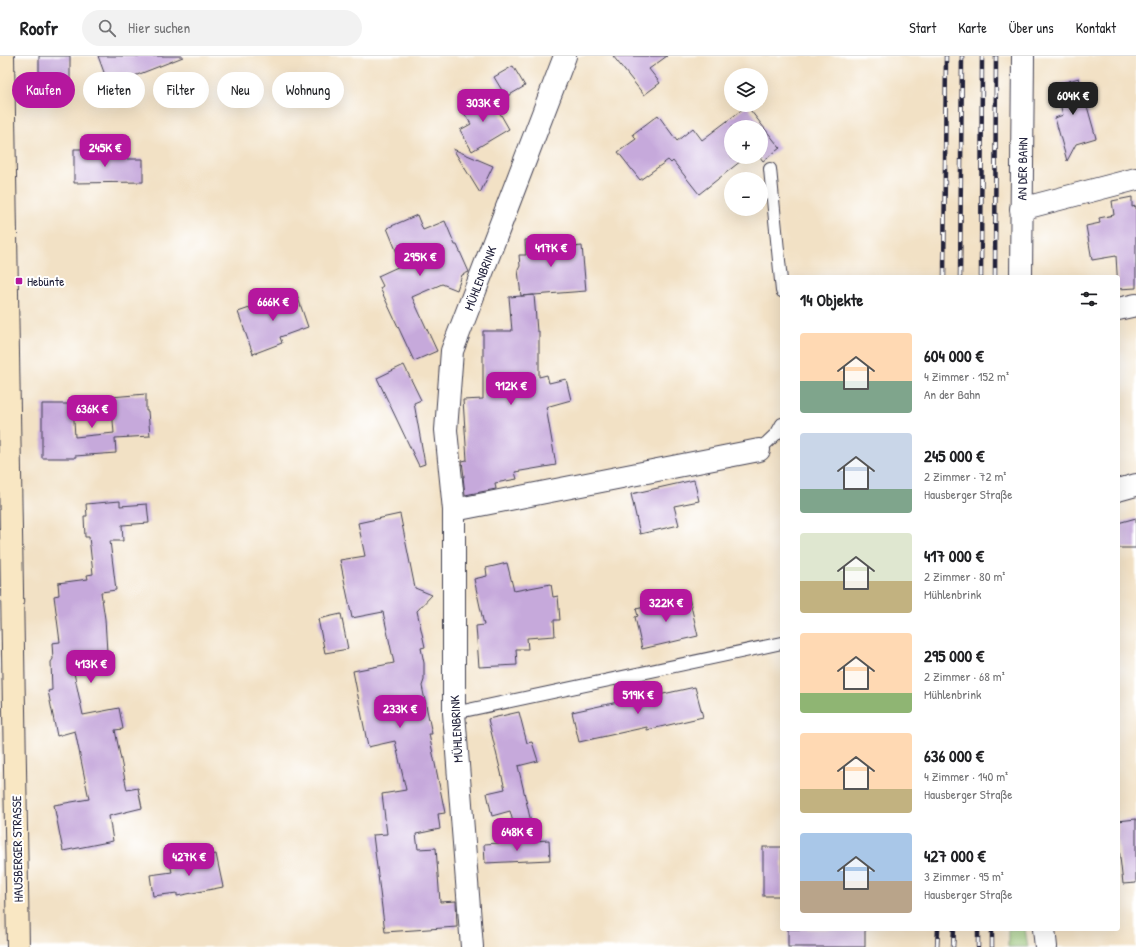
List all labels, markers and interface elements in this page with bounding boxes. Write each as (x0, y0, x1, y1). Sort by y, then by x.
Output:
search box (82, 10, 362, 46)
text: Roofr (20, 15, 58, 41)
icon: search (96, 17, 118, 39)
text: Hier suchen (128, 17, 190, 38)
text: Start (909, 18, 936, 37)
text: Karte (958, 18, 987, 37)
text: Über uns (1009, 18, 1054, 37)
text: Kontakt (1076, 18, 1116, 37)
map controls (724, 68, 768, 216)
button: layers (724, 68, 768, 112)
chip: Kaufen (12, 72, 75, 108)
chip: Mieten (83, 72, 145, 108)
chip: Filter (153, 72, 209, 108)
chip: Neu (217, 72, 264, 108)
chip: Wohnung (272, 72, 344, 108)
pin: 604K € (1040, 82, 1106, 116)
text: 604K € (1057, 86, 1089, 104)
pin: 303K € (450, 89, 516, 123)
text: 303K € (466, 93, 500, 111)
button: + (724, 120, 768, 164)
pin: 245K € (72, 134, 138, 168)
street label: AN DER BAHN (1012, 137, 1032, 201)
text: 245K € (89, 138, 121, 156)
button: − (724, 172, 768, 216)
pin: 417K € (518, 234, 584, 268)
text: 417K € (535, 238, 567, 256)
pin: 295K € (387, 243, 453, 277)
street label: MÜHLENBRINK (459, 243, 501, 313)
text: 295K € (404, 247, 436, 265)
place label: Hebünte (27, 272, 64, 290)
marker: Hebünte (14, 276, 24, 286)
pin: 666K € (240, 288, 306, 322)
text: 14 Objekte (800, 288, 863, 311)
icon: filters (1078, 288, 1100, 310)
text: 666K € (257, 292, 289, 310)
text: 604 000 € (924, 344, 984, 367)
icon: home (832, 349, 880, 397)
text: 4 Zimmer · 152 m² (924, 367, 1009, 385)
pin: 912K € (478, 372, 544, 406)
text: 912K € (495, 376, 527, 394)
text: An der Bahn (924, 385, 980, 403)
pin: 636K € (59, 395, 125, 429)
text: 636K € (76, 399, 108, 417)
text: 245 000 € (924, 444, 984, 467)
icon: home (832, 449, 880, 497)
text: 2 Zimmer · 72 m² (924, 467, 1006, 485)
text: Hausberger Straße (924, 485, 1012, 503)
text: 417 000 € (924, 544, 984, 567)
icon: home (832, 549, 880, 597)
text: 2 Zimmer · 80 m² (924, 567, 1005, 585)
text: Mühlenbrink (924, 585, 981, 603)
pin: 322K € (633, 589, 699, 623)
text: 322K € (649, 593, 683, 611)
text: 295 000 € (924, 644, 984, 667)
icon: home (832, 649, 880, 697)
pin: 413K € (58, 650, 124, 684)
text: 413K € (75, 654, 107, 672)
text: 2 Zimmer · 68 m² (924, 667, 1005, 685)
pin: 519K € (605, 681, 671, 715)
text: 519K € (622, 685, 654, 703)
text: Mühlenbrink (924, 685, 981, 703)
pin: 233K € (367, 695, 433, 729)
street label: MÜHLENBRINK (445, 695, 467, 763)
text: 233K € (383, 699, 417, 717)
text: 636 000 € (924, 744, 984, 767)
icon: home (832, 749, 880, 797)
text: 4 Zimmer · 140 m² (924, 767, 1008, 785)
text: Hausberger Straße (924, 785, 1012, 803)
street label: HAUSBERGER STRASSE (7, 795, 27, 902)
pin: 648K € (484, 818, 550, 852)
text: 648K € (501, 822, 533, 840)
pin: 427K € (156, 843, 222, 877)
text: 427 000 € (924, 844, 986, 867)
text: 427K € (172, 847, 206, 865)
icon: home (832, 849, 880, 897)
text: 3 Zimmer · 95 m² (924, 867, 1004, 885)
text: Hausberger Straße (924, 885, 1012, 903)

